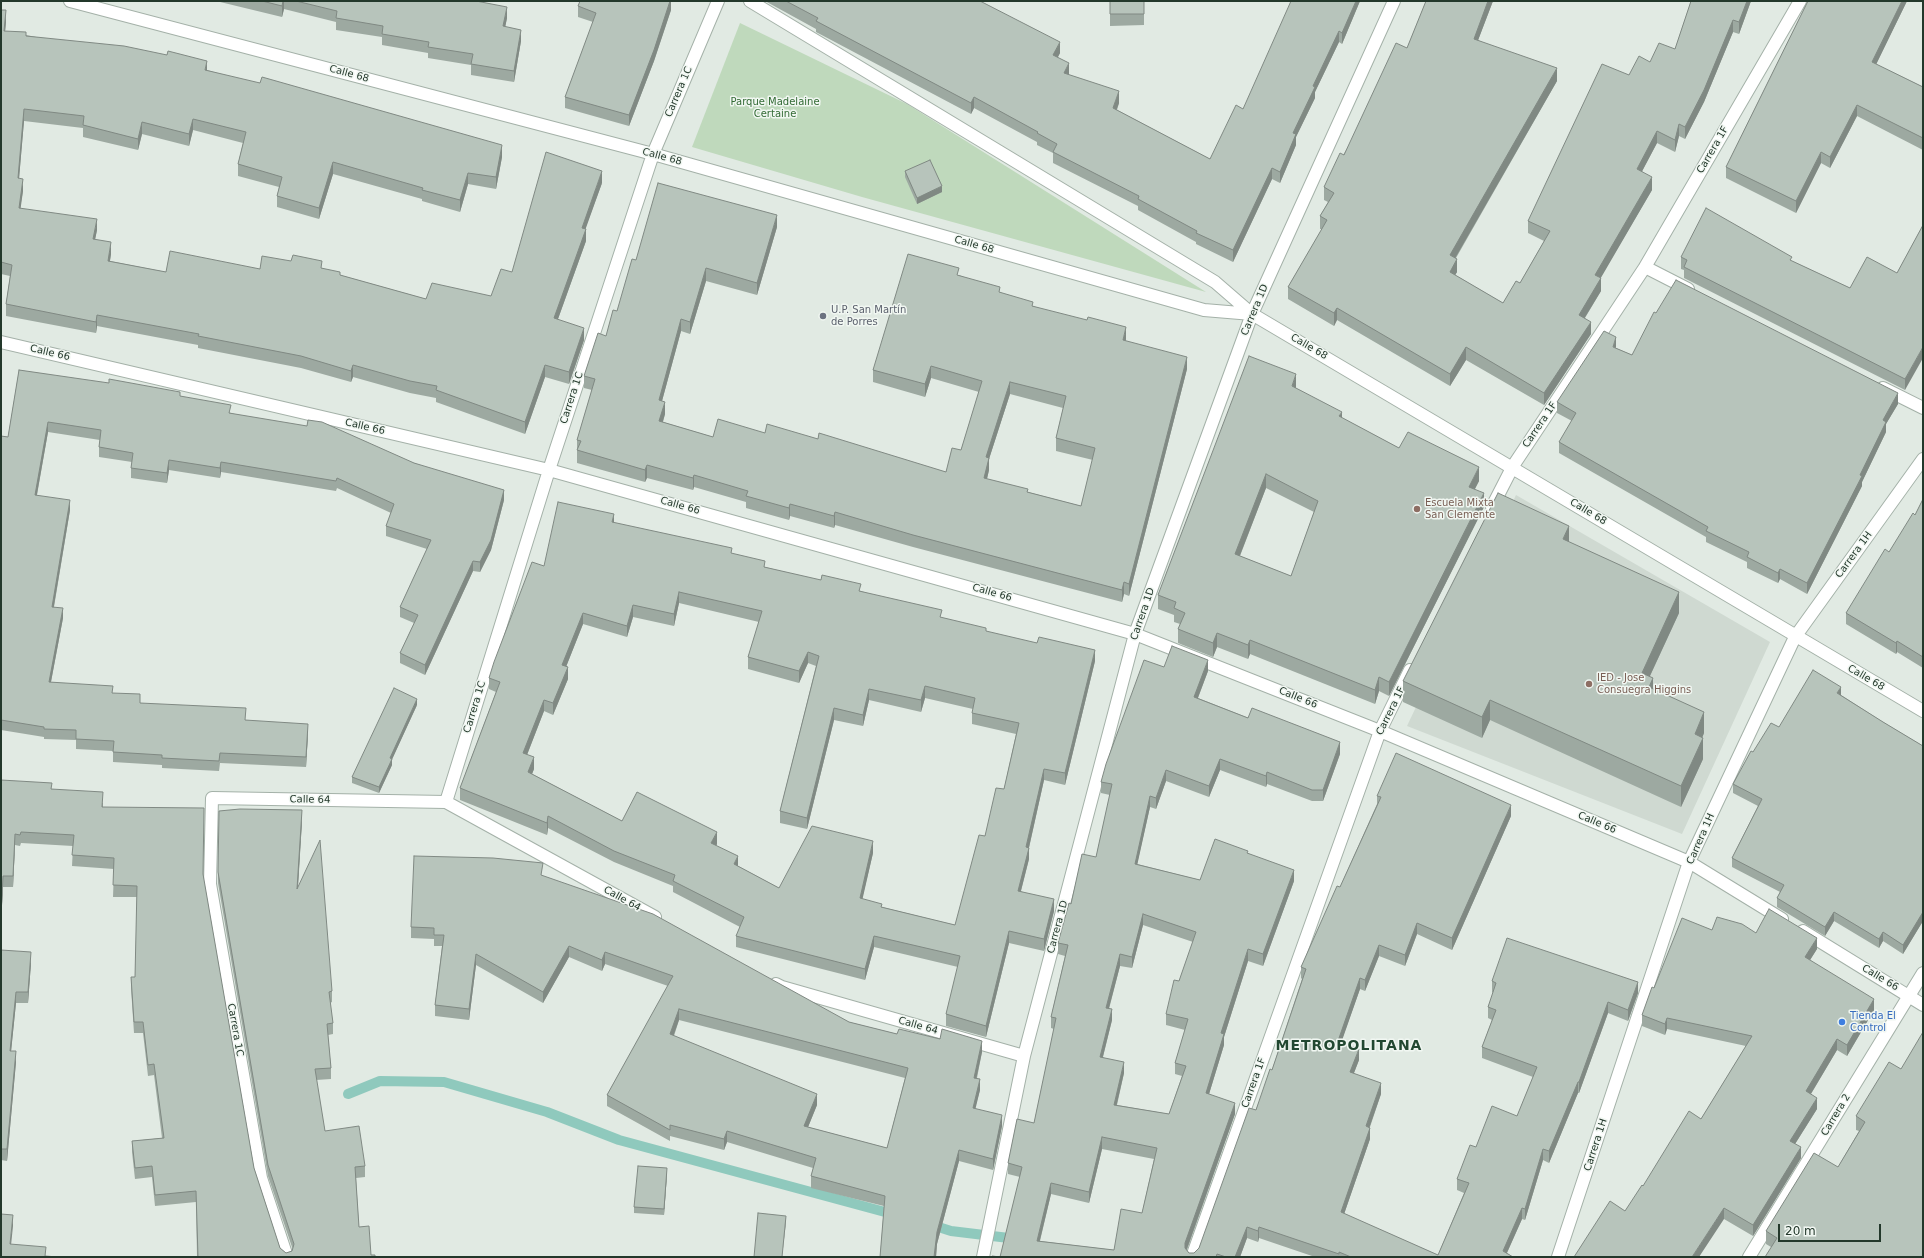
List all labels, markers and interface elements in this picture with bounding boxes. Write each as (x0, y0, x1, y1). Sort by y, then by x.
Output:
street label: Calle 68 (328, 63, 370, 85)
street label: Carrera 1C (663, 65, 695, 119)
park label: Parque Madelaine Certaine (730, 96, 820, 120)
street label: Carrera 1F (1695, 124, 1731, 176)
street label: Calle 68 (641, 146, 683, 168)
street label: Calle 68 (953, 234, 995, 256)
street label: Carrera 1D (1239, 283, 1271, 337)
place label: U.P. San Martín de Porres (831, 304, 906, 328)
marker: U.P. San Martín de Porres (818, 311, 828, 321)
street label: Calle 68 (1288, 332, 1330, 362)
street label: Calle 66 (29, 343, 71, 363)
street label: Carrera 1C (558, 371, 586, 425)
street label: Carrera 1F (1520, 400, 1560, 450)
street label: Calle 66 (344, 417, 386, 437)
street label: Calle 66 (659, 495, 701, 517)
street label: Calle 68 (1567, 496, 1609, 528)
place label: Escuela Mixta San Clemente (1425, 497, 1495, 520)
marker: Escuela Mixta San Clemente (1412, 504, 1422, 514)
street label: Carrera 1H (1833, 529, 1875, 581)
street label: Calle 66 (971, 582, 1013, 604)
street label: Carrera 1D (1128, 586, 1158, 642)
street label: Calle 68 (1845, 663, 1887, 693)
place label: IED - Jose Consuegra Higgins (1597, 672, 1691, 696)
street label: Carrera 1C (461, 679, 489, 735)
marker: IED - Jose Consuegra Higgins (1584, 679, 1594, 689)
street label: Calle 66 (1277, 685, 1319, 711)
street label: Carrera 1F (1374, 685, 1408, 737)
street label: Calle 64 (290, 794, 330, 806)
street label: Calle 66 (1576, 810, 1618, 836)
street label: Carrera 1H (1684, 812, 1718, 866)
street label: Calle 64 (601, 884, 643, 914)
street label: Carrera 1D (1045, 899, 1071, 955)
street label: Calle 66 (1859, 962, 1901, 994)
street label: Carrera 1C (224, 1002, 246, 1058)
place label: Tienda El Control (1850, 1010, 1896, 1034)
street label: Calle 64 (897, 1015, 939, 1037)
marker: Tienda El Control (1837, 1017, 1847, 1027)
district label: METROPOLITANA (1276, 1038, 1422, 1054)
street label: Carrera 1F (1239, 1056, 1269, 1110)
street label: Carrera 2 (1819, 1092, 1853, 1138)
street label: Carrera 1H (1582, 1117, 1610, 1173)
scale bar (1780, 1216, 1883, 1242)
text: 20 m (1785, 1224, 1816, 1238)

